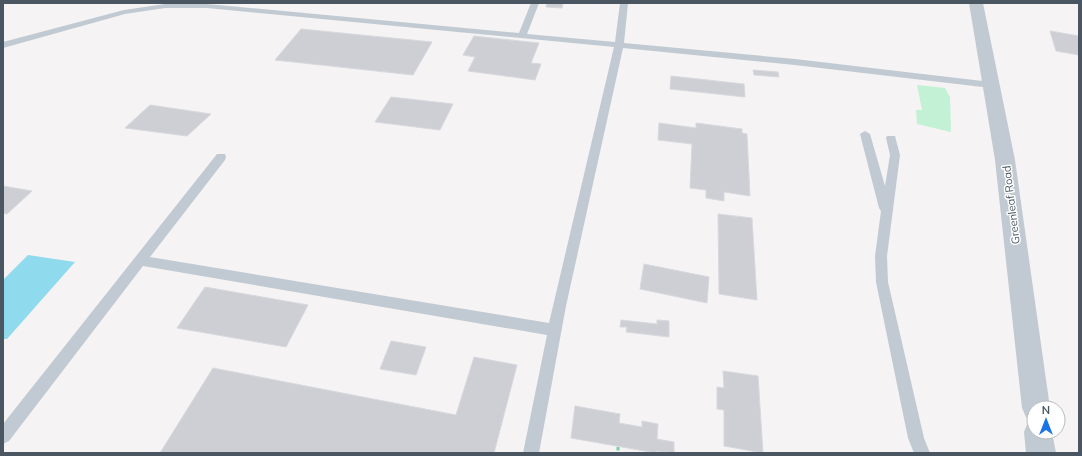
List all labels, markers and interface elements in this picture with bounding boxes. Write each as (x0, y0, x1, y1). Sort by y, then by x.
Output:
street label: Greenleaf Road (999, 165, 1023, 245)
north arrow (1026, 400, 1066, 440)
text: N (1042, 403, 1050, 417)

